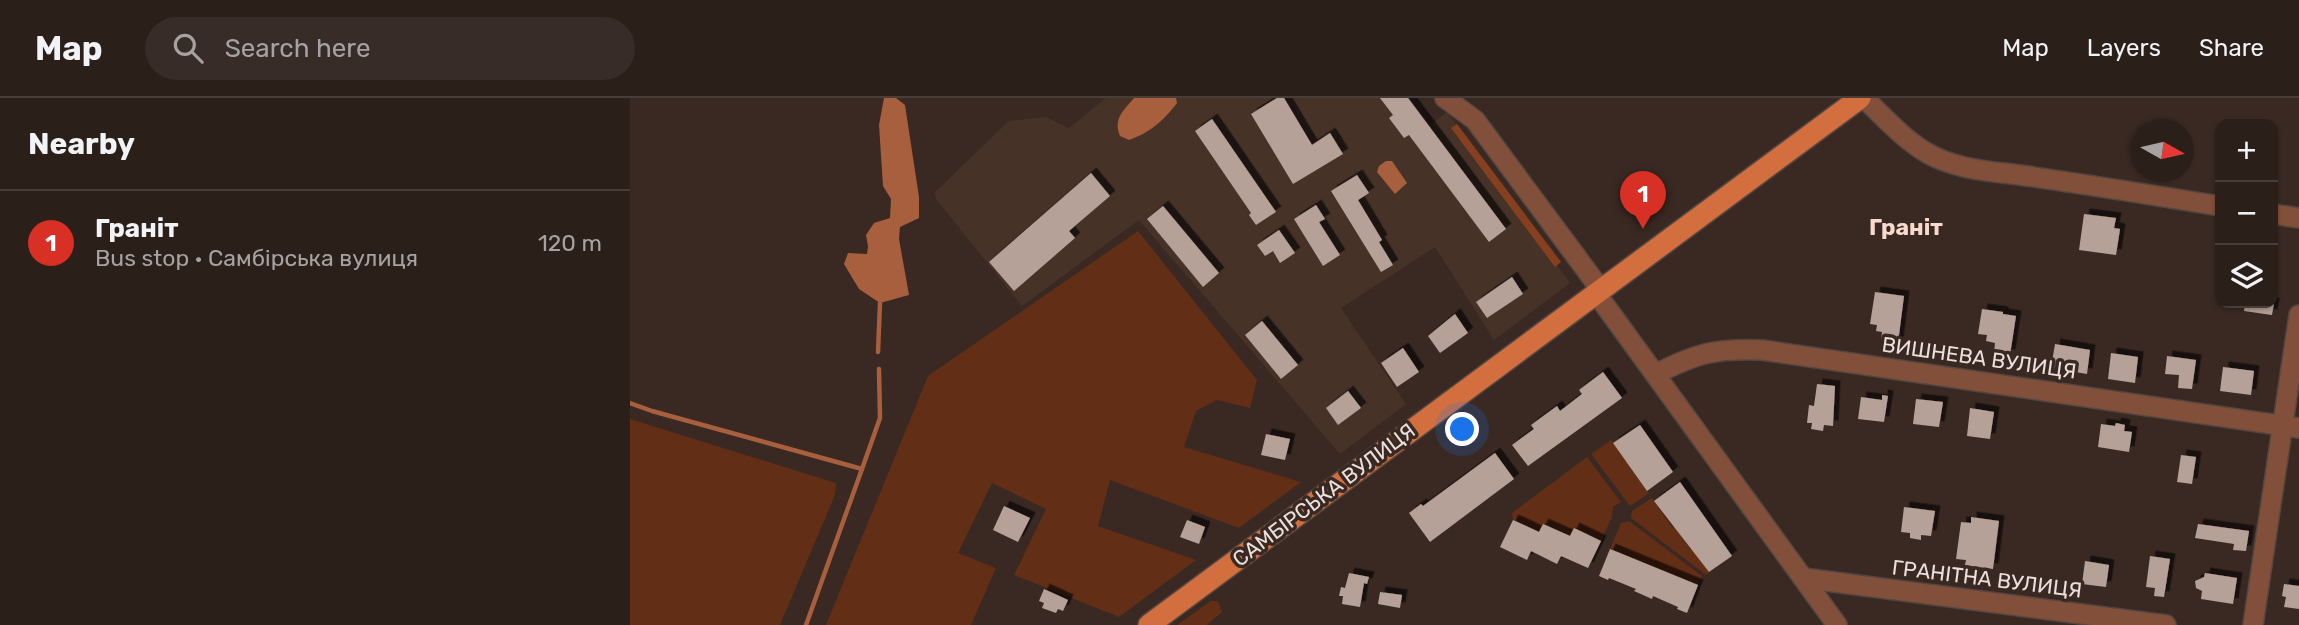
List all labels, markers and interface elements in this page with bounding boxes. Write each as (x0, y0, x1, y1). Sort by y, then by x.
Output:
search box (145, 17, 635, 80)
text: Map (35, 29, 103, 68)
icon: search (169, 29, 207, 67)
text: Search here (225, 33, 370, 64)
text: Map (2002, 34, 2049, 62)
text: Layers (2087, 34, 2161, 62)
text: Share (2199, 34, 2264, 62)
north arrow (2131, 119, 2194, 182)
map controls (2215, 119, 2278, 308)
button: + (2215, 119, 2278, 182)
text: Nearby (28, 126, 135, 162)
pin: 1 (1620, 171, 1666, 229)
button: − (2215, 182, 2278, 245)
text: Граніт (95, 213, 178, 244)
district label: Граніт (1869, 213, 1943, 241)
text: 1 (45, 229, 57, 257)
text: 120 m (538, 229, 602, 257)
text: Bus stop · Самбірська вулиця (95, 244, 418, 272)
button: layers (2215, 245, 2278, 308)
street label: ВИШНЕВА ВУЛИЦЯ (1880, 331, 2078, 384)
your location (1445, 412, 1479, 446)
street label: САМБІРСЬКА ВУЛИЦЯ (1227, 418, 1420, 571)
street label: ГРАНІТНА ВУЛИЦЯ (1891, 554, 2083, 603)

